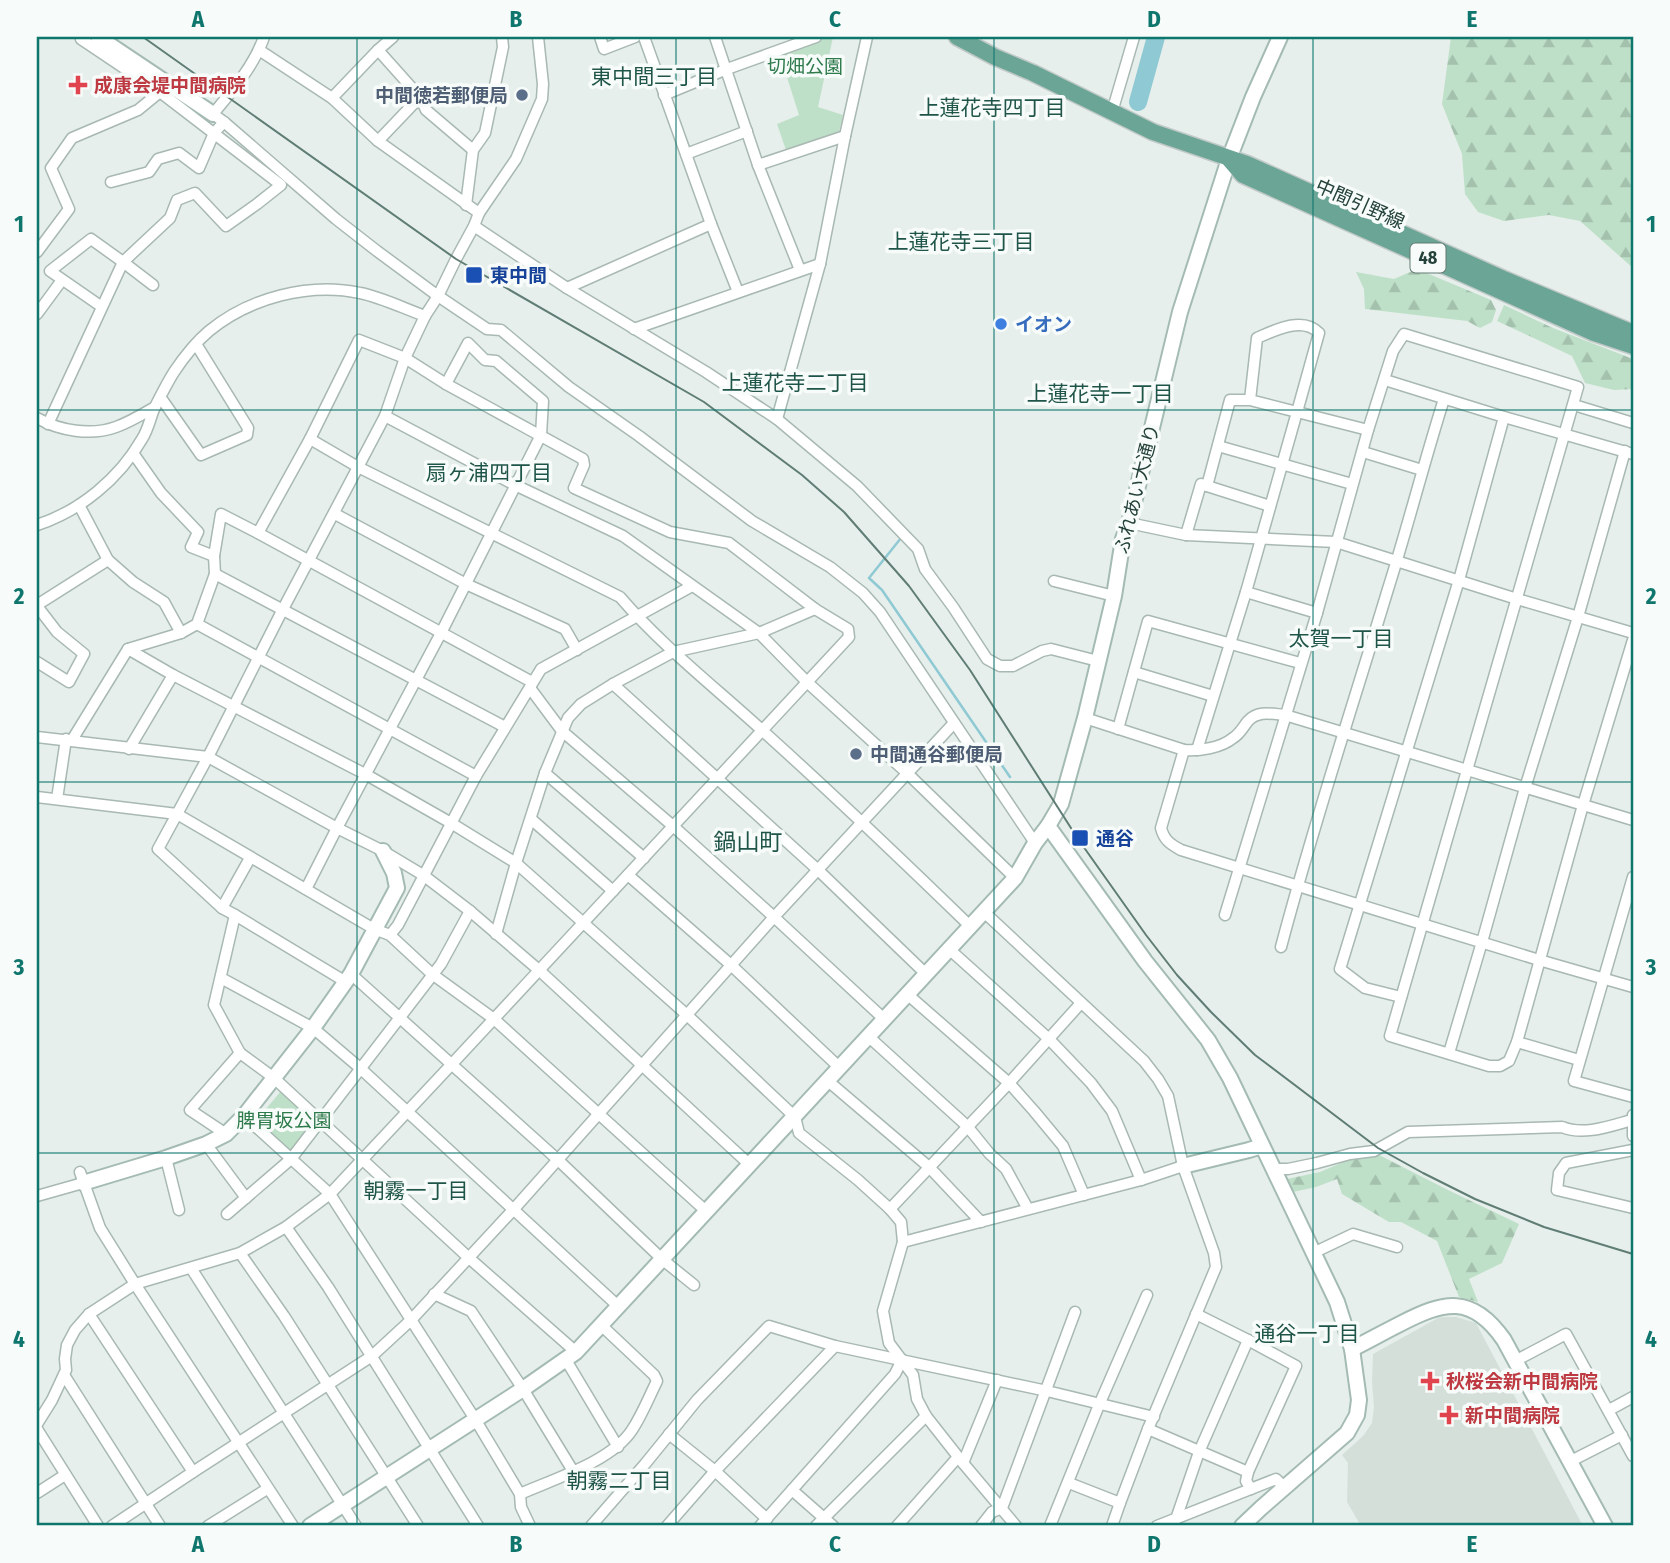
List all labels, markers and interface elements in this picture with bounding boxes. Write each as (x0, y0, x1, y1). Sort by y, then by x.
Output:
text: A (191, 5, 205, 33)
text: B (510, 5, 523, 33)
text: C (829, 5, 841, 33)
text: D (1147, 5, 1161, 33)
text: E (1467, 5, 1478, 33)
park label: 切畑公園 (767, 55, 843, 78)
district label: 東中間三丁目 (591, 64, 717, 90)
place label: 成康会堤中間病院 (94, 74, 246, 97)
marker: 成康会堤中間病院 (68, 75, 88, 95)
place label: 中間徳若郵便局 (375, 84, 508, 107)
marker: 中間徳若郵便局 (514, 87, 530, 103)
district label: 上蓮花寺四丁目 (919, 95, 1066, 121)
street label: 中間引野線 (1312, 174, 1408, 234)
text: 1 (14, 210, 24, 238)
text: 1 (1646, 210, 1656, 238)
district label: 上蓮花寺三丁目 (888, 229, 1035, 255)
road number: 48 (1410, 244, 1446, 272)
place label: 東中間 (490, 264, 547, 287)
marker: 東中間 (464, 265, 484, 285)
place label: イオン (1015, 313, 1072, 336)
marker: イオン (993, 316, 1009, 332)
district label: 上蓮花寺二丁目 (722, 370, 869, 396)
district label: 上蓮花寺一丁目 (1027, 381, 1174, 407)
street label: ふれあい大通り (1110, 422, 1164, 556)
district label: 扇ヶ浦四丁目 (426, 460, 552, 486)
text: 2 (13, 582, 25, 610)
text: 2 (1645, 582, 1657, 610)
district label: 太賀一丁目 (1289, 626, 1394, 652)
place label: 中間通谷郵便局 (870, 743, 1003, 766)
marker: 中間通谷郵便局 (848, 746, 864, 762)
place label: 通谷 (1096, 827, 1134, 850)
district label: 鍋山町 (714, 828, 783, 856)
marker: 通谷 (1070, 828, 1090, 848)
text: 3 (13, 953, 25, 981)
text: 3 (1645, 953, 1657, 981)
park label: 脾胃坂公園 (236, 1109, 332, 1132)
district label: 朝霧一丁目 (364, 1178, 469, 1204)
district label: 通谷一丁目 (1255, 1321, 1360, 1347)
text: 4 (13, 1325, 25, 1353)
text: 4 (1645, 1325, 1657, 1353)
place label: 秋桜会新中間病院 (1446, 1370, 1598, 1393)
marker: 秋桜会新中間病院 (1420, 1371, 1440, 1391)
place label: 新中間病院 (1465, 1404, 1560, 1427)
marker: 新中間病院 (1439, 1405, 1459, 1425)
district label: 朝霧二丁目 (567, 1468, 672, 1494)
text: A (191, 1530, 205, 1558)
text: B (510, 1530, 523, 1558)
text: C (829, 1530, 841, 1558)
text: D (1147, 1530, 1161, 1558)
text: E (1467, 1530, 1478, 1558)

